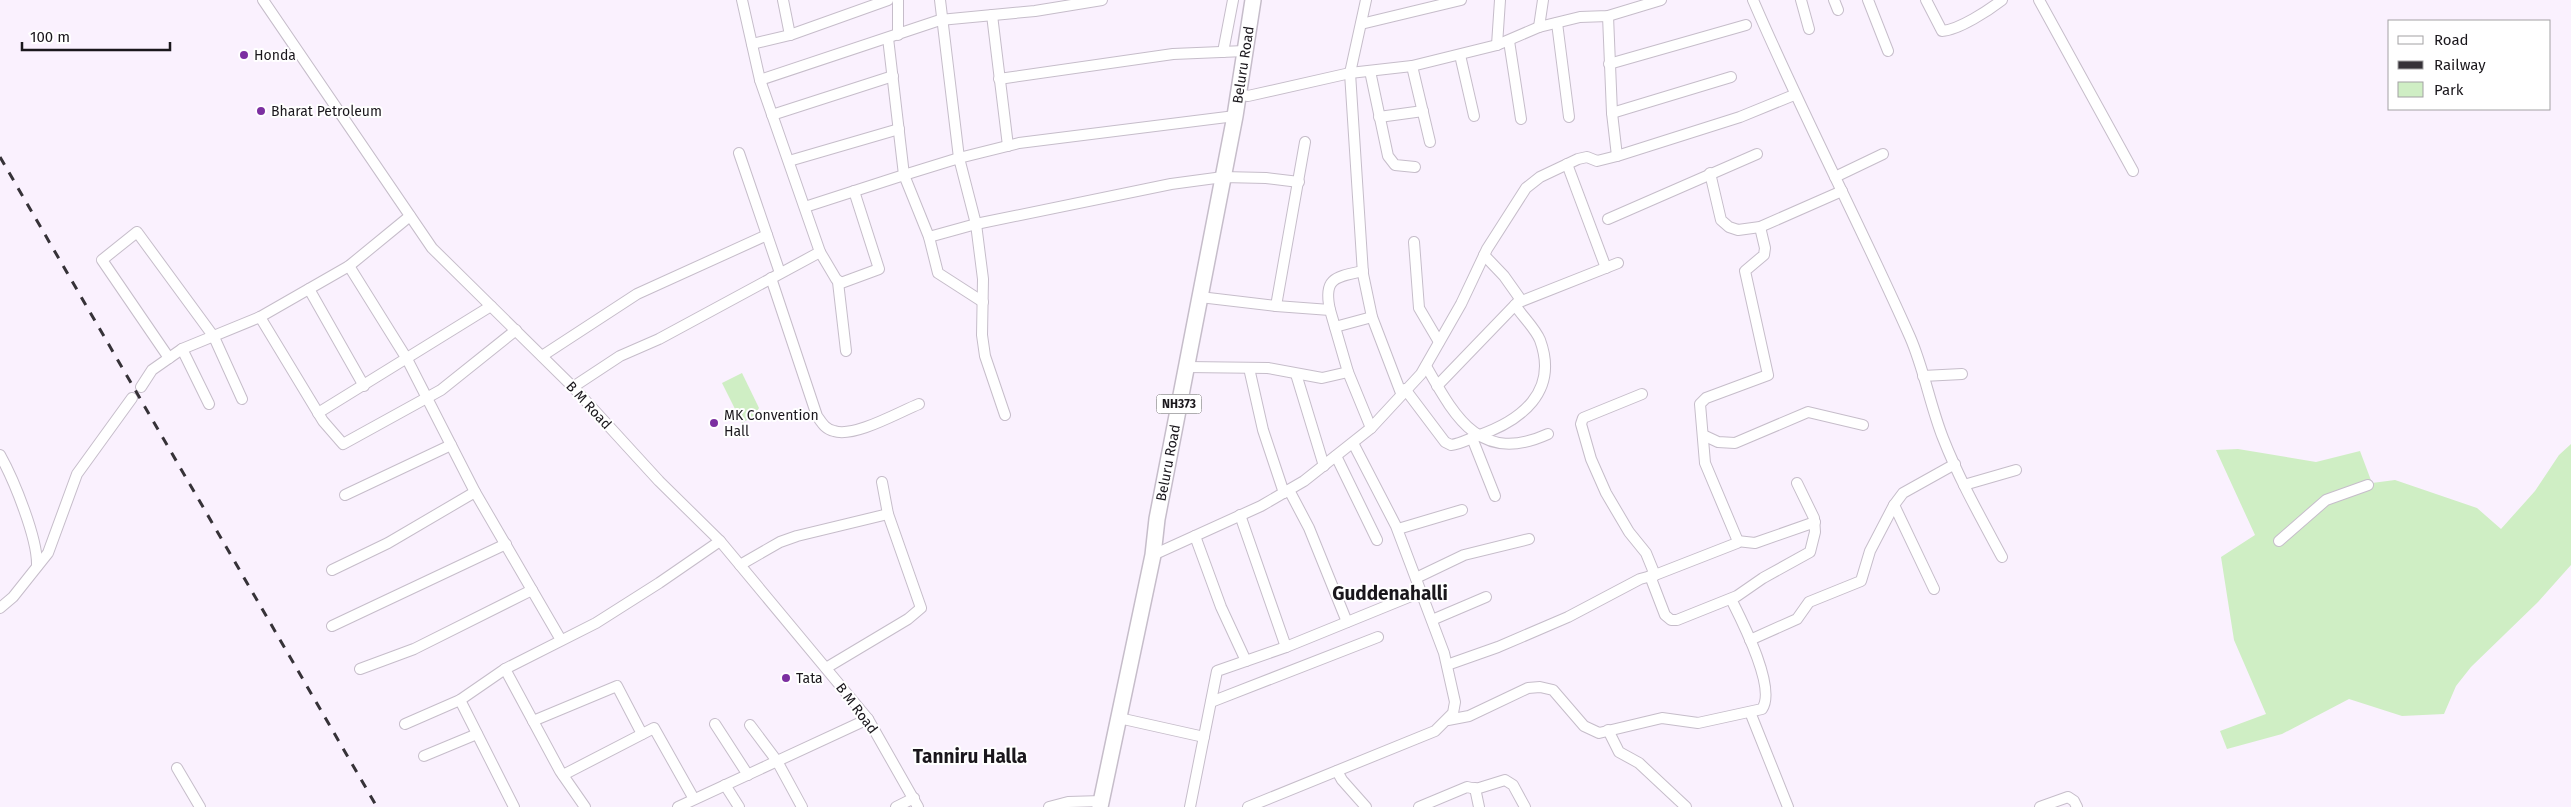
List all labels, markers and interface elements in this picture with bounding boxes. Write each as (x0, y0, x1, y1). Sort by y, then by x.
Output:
scale bar (22, 20, 170, 52)
legend (2388, 20, 2551, 110)
street label: Beluru Road (1229, 25, 1258, 105)
text: 100 m (30, 28, 70, 46)
text: Road (2434, 31, 2469, 49)
place label: Honda (254, 47, 296, 64)
marker: Honda (238, 49, 250, 61)
text: Railway (2434, 56, 2486, 74)
text: Park (2434, 81, 2464, 99)
place label: Bharat Petroleum (271, 103, 382, 120)
marker: Bharat Petroleum (255, 105, 267, 117)
street label: B M Road (562, 378, 615, 433)
road number: NH373 (1156, 394, 1202, 414)
place label: MK Convention Hall (724, 407, 819, 440)
marker: MK Convention Hall (708, 417, 720, 429)
street label: Beluru Road (1153, 423, 1184, 503)
district label: Guddenahalli (1332, 582, 1448, 605)
place label: Tata (796, 670, 823, 687)
marker: Tata (780, 672, 792, 684)
street label: B M Road (832, 680, 881, 737)
district label: Tanniru Halla (913, 745, 1027, 768)

